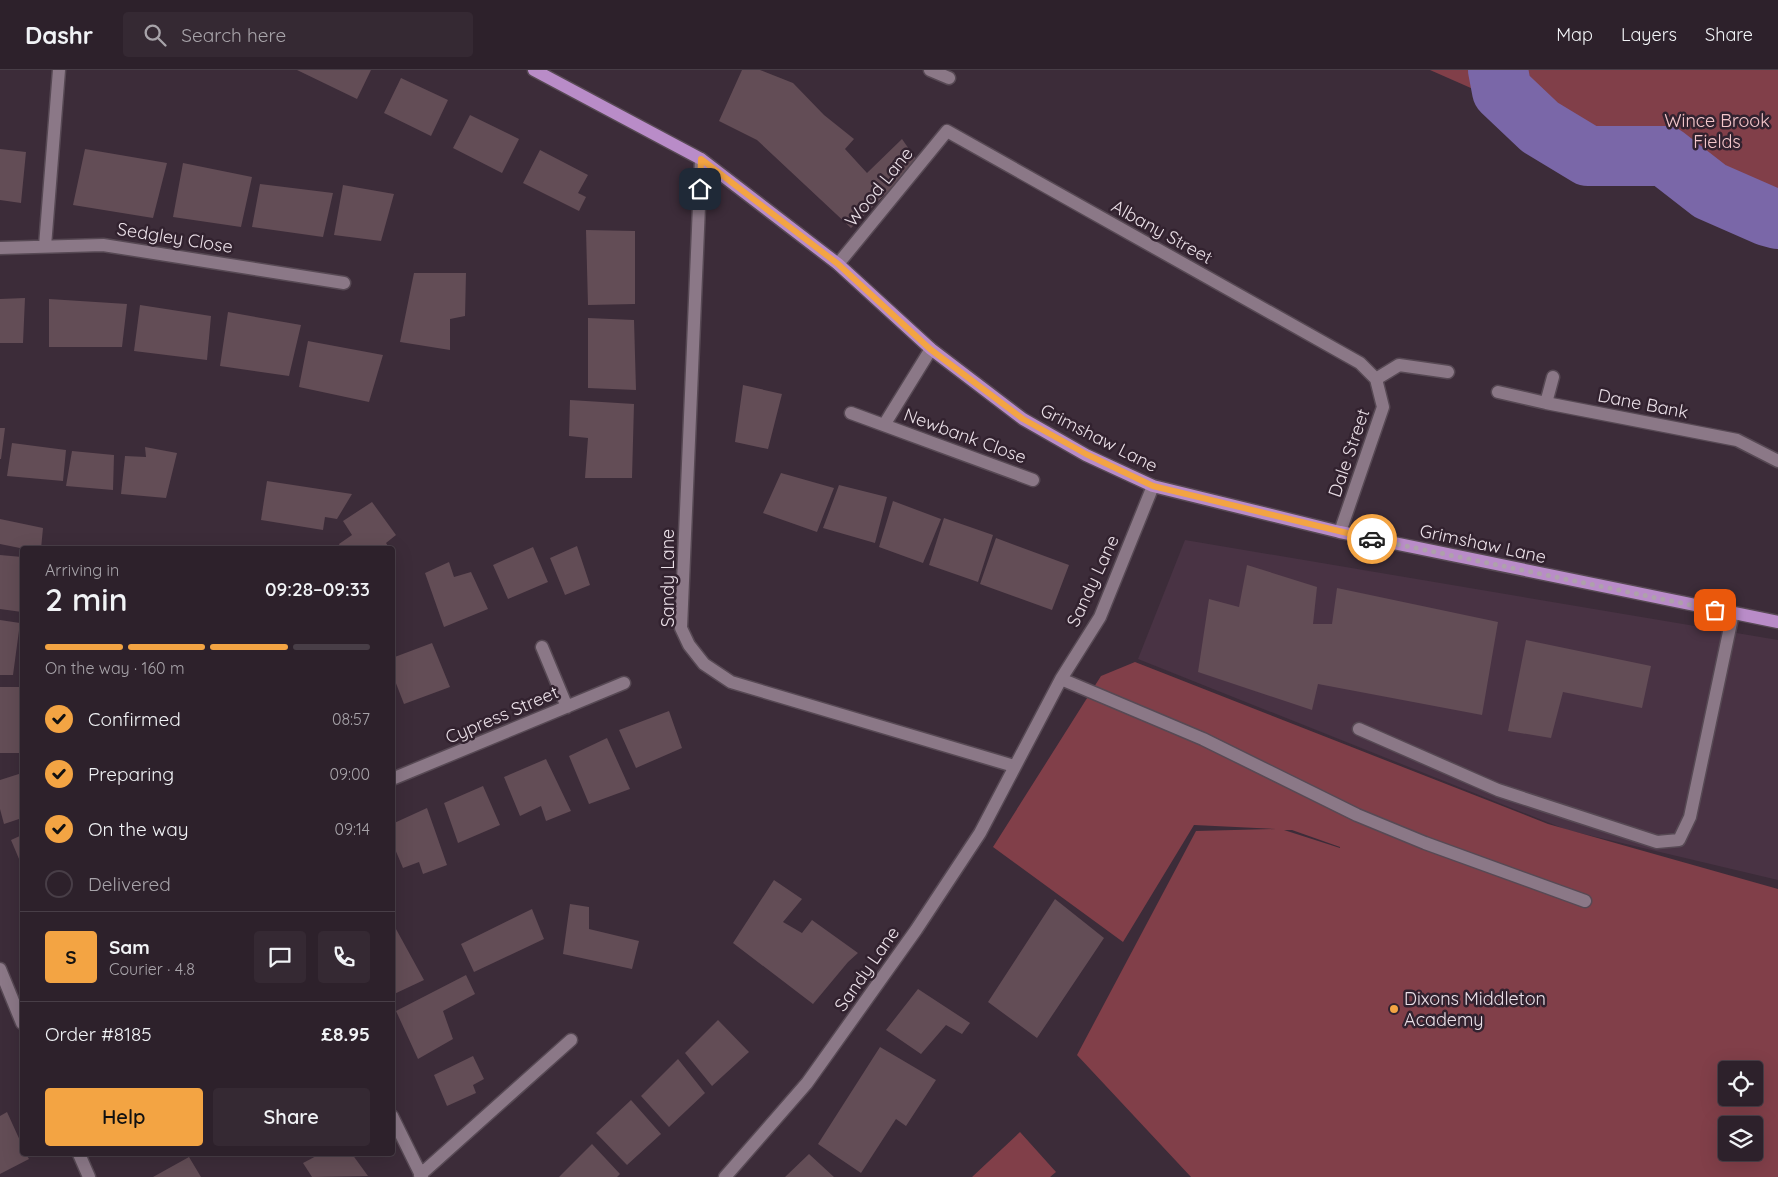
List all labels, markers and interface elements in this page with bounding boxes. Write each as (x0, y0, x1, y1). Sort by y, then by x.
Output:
search box (123, 12, 473, 57)
text: Dashr (25, 20, 93, 50)
icon: search (141, 21, 169, 49)
text: Search here (181, 23, 286, 47)
text: Map (1556, 23, 1593, 46)
text: Layers (1621, 23, 1677, 46)
text: Share (1705, 23, 1753, 46)
park label: Wince Brook Fields (1664, 109, 1770, 153)
street label: Wood Lane (840, 142, 918, 231)
pin (679, 168, 721, 210)
icon: home (686, 175, 714, 203)
street label: Albany Street (1108, 194, 1217, 269)
street label: Sedgley Close (116, 217, 235, 258)
street label: Dane Bank (1596, 383, 1690, 424)
street label: Grimshaw Lane (1037, 398, 1162, 477)
street label: Newbank Close (901, 403, 1030, 468)
street label: Dale Street (1323, 406, 1374, 500)
courier (1347, 514, 1397, 564)
street label: Grimshaw Lane (1418, 519, 1548, 568)
icon: car (1358, 525, 1386, 553)
street label: Sandy Lane (656, 529, 679, 627)
street label: Sandy Lane (1061, 531, 1124, 630)
text: Arriving in (45, 560, 119, 580)
text: 09:28–09:33 (265, 577, 370, 601)
text: 2 min (45, 579, 128, 619)
pin (1694, 589, 1736, 631)
icon: bag (1701, 596, 1729, 624)
text: On the way · 160 m (45, 658, 185, 678)
street label: Cypress Street (442, 680, 562, 749)
icon: check (45, 705, 73, 733)
text: Confirmed (88, 707, 181, 731)
text: 08:57 (332, 709, 370, 729)
icon: check (45, 760, 73, 788)
text: Preparing (88, 762, 174, 786)
text: 09:00 (330, 764, 370, 784)
icon: check (45, 815, 73, 843)
text: On the way (88, 817, 189, 841)
text: 09:14 (334, 819, 370, 839)
text: Delivered (88, 872, 171, 896)
street label: Sandy Lane (829, 922, 904, 1016)
button: chat (254, 931, 306, 983)
button: phone (318, 931, 370, 983)
text: Sam (109, 935, 150, 959)
text: S (65, 945, 77, 969)
text: Courier · 4.8 (109, 959, 195, 979)
place label: Dixons Middleton Academy (1404, 987, 1546, 1031)
marker: Dixons Middleton Academy (1388, 1003, 1400, 1015)
text: Order #8185 (45, 1022, 152, 1046)
text: £8.95 (321, 1022, 370, 1046)
map controls (1718, 1061, 1763, 1161)
button: locate (1718, 1061, 1763, 1106)
button: Help (45, 1088, 203, 1146)
button: Share (213, 1088, 370, 1146)
button: layers (1718, 1116, 1763, 1161)

